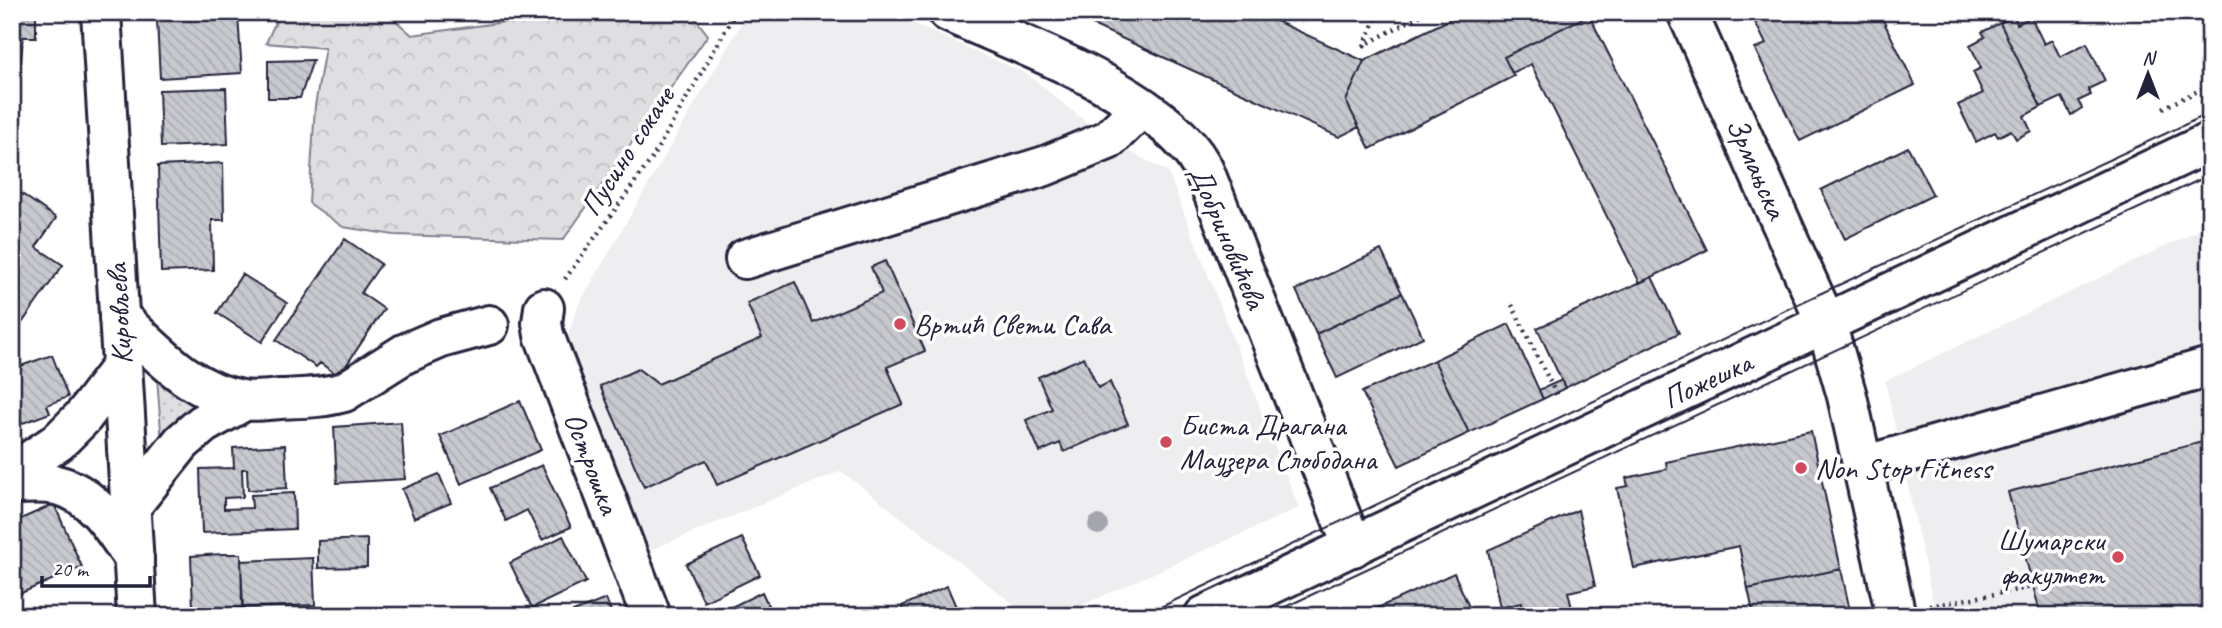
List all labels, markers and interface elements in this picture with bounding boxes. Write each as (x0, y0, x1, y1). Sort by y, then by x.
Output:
north arrow (2114, 38, 2184, 108)
text: N (2142, 46, 2157, 70)
street label: Пусино сокаче (571, 77, 684, 223)
street label: Зрмањска (1718, 111, 1797, 226)
street label: Добриновићева (1181, 160, 1276, 316)
street label: Кировљева (97, 261, 141, 365)
place label: Вртић Свети Сава (914, 305, 1113, 343)
marker: Вртић Свети Сава (892, 316, 908, 332)
street label: Пожешка (1656, 342, 1760, 417)
place label: Биста Драгана Маузера Слободана (1180, 406, 1378, 478)
street label: Острошка (555, 407, 629, 521)
marker: Биста Драгана Маузера Слободана (1158, 434, 1174, 450)
place label: Non Stop Fitness (1815, 449, 1994, 487)
marker: Non Stop Fitness (1793, 460, 1809, 476)
place label: Шумарски факултет (1998, 521, 2106, 593)
scale bar (42, 544, 150, 588)
marker: Шумарски факултет (2110, 549, 2126, 565)
text: 20 m (52, 556, 90, 582)

